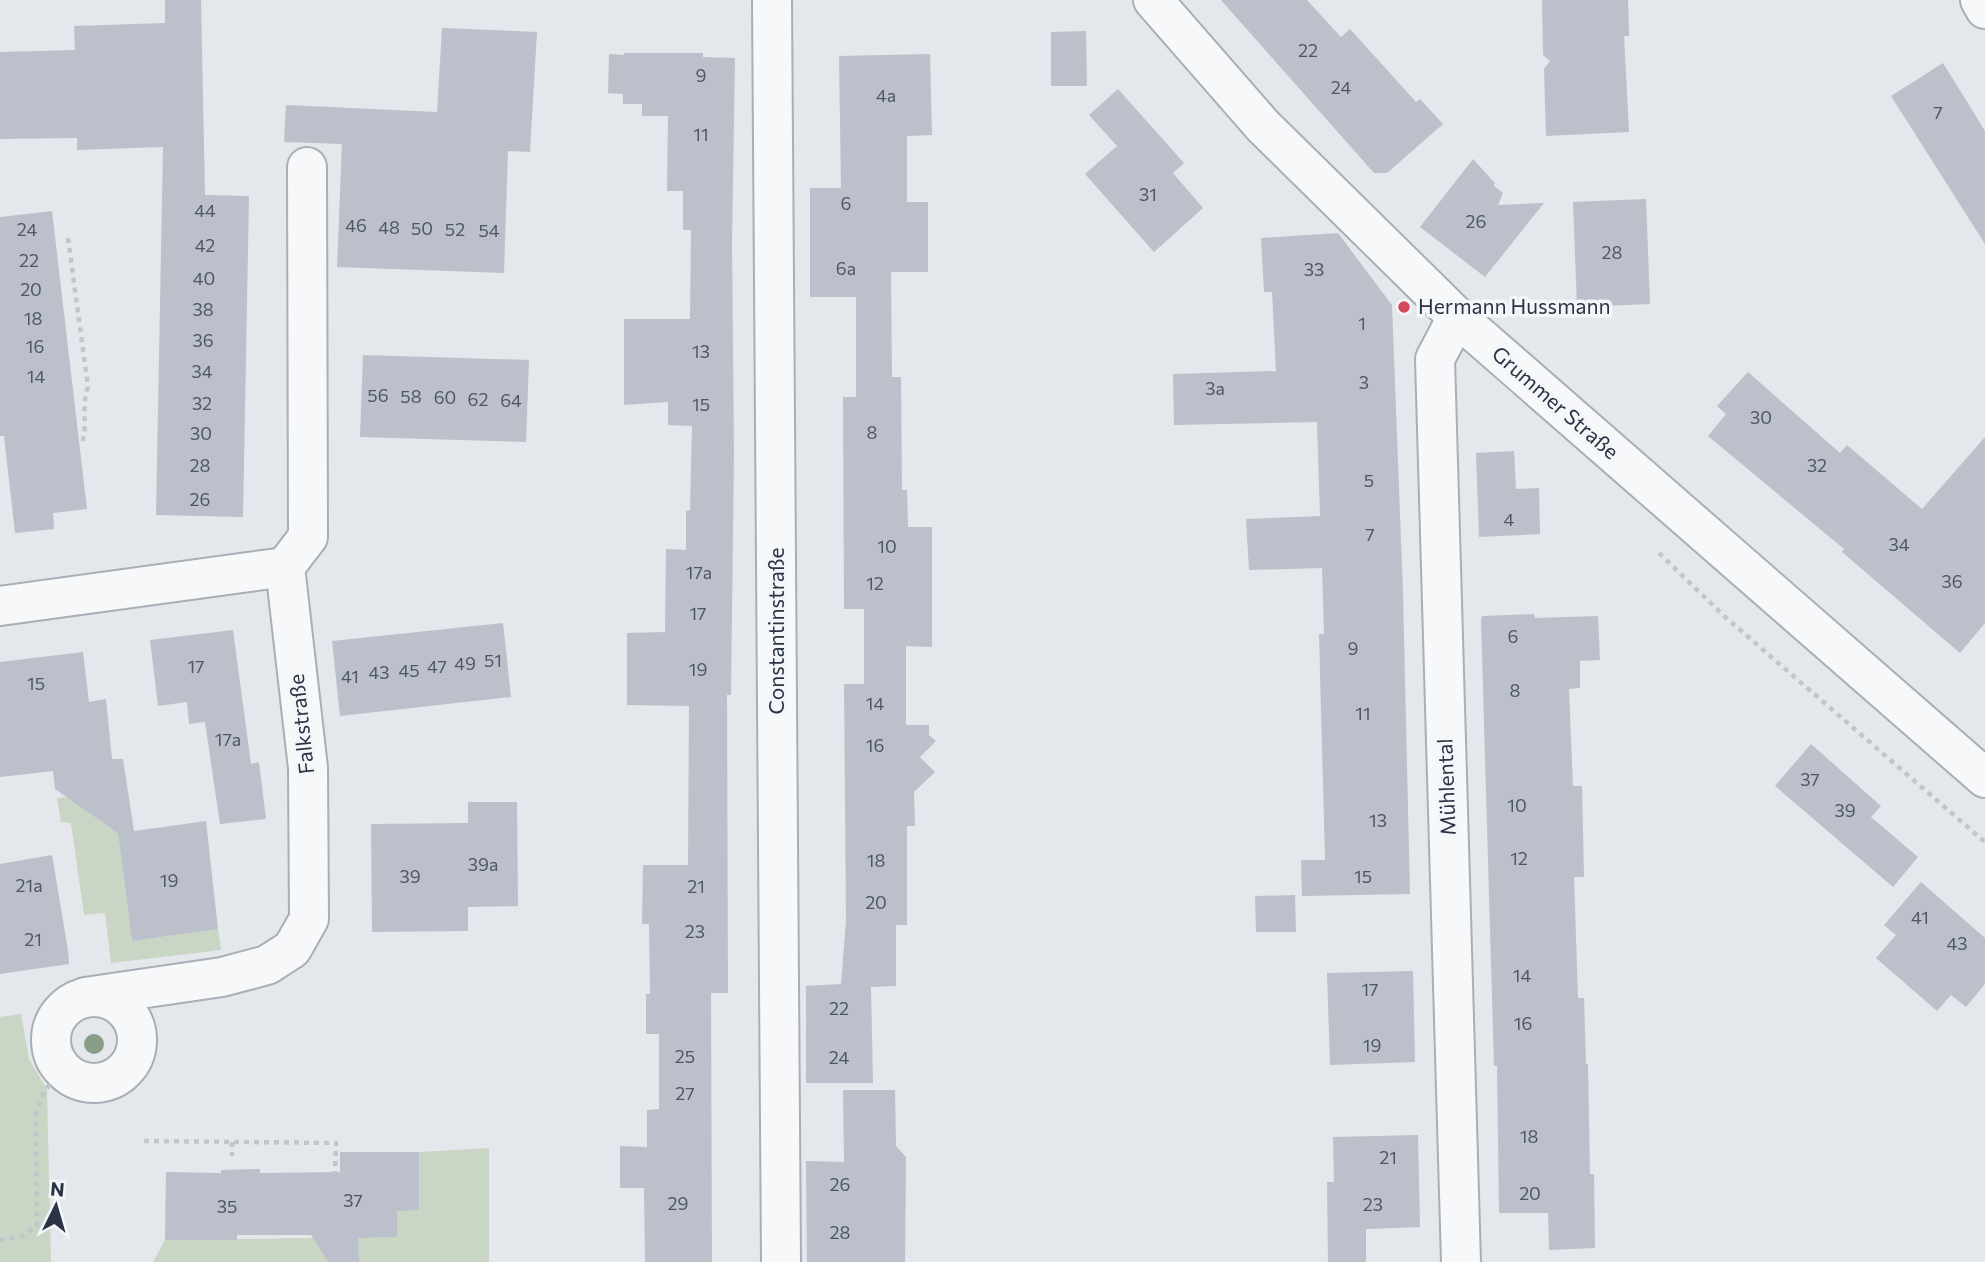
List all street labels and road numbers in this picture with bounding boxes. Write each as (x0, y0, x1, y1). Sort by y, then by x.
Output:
street label: Grummer Straße (1488, 340, 1624, 464)
street label: Constantinstraße (763, 547, 788, 715)
street label: Falkstraße (283, 673, 318, 775)
street label: Mühlental (1431, 738, 1460, 836)

